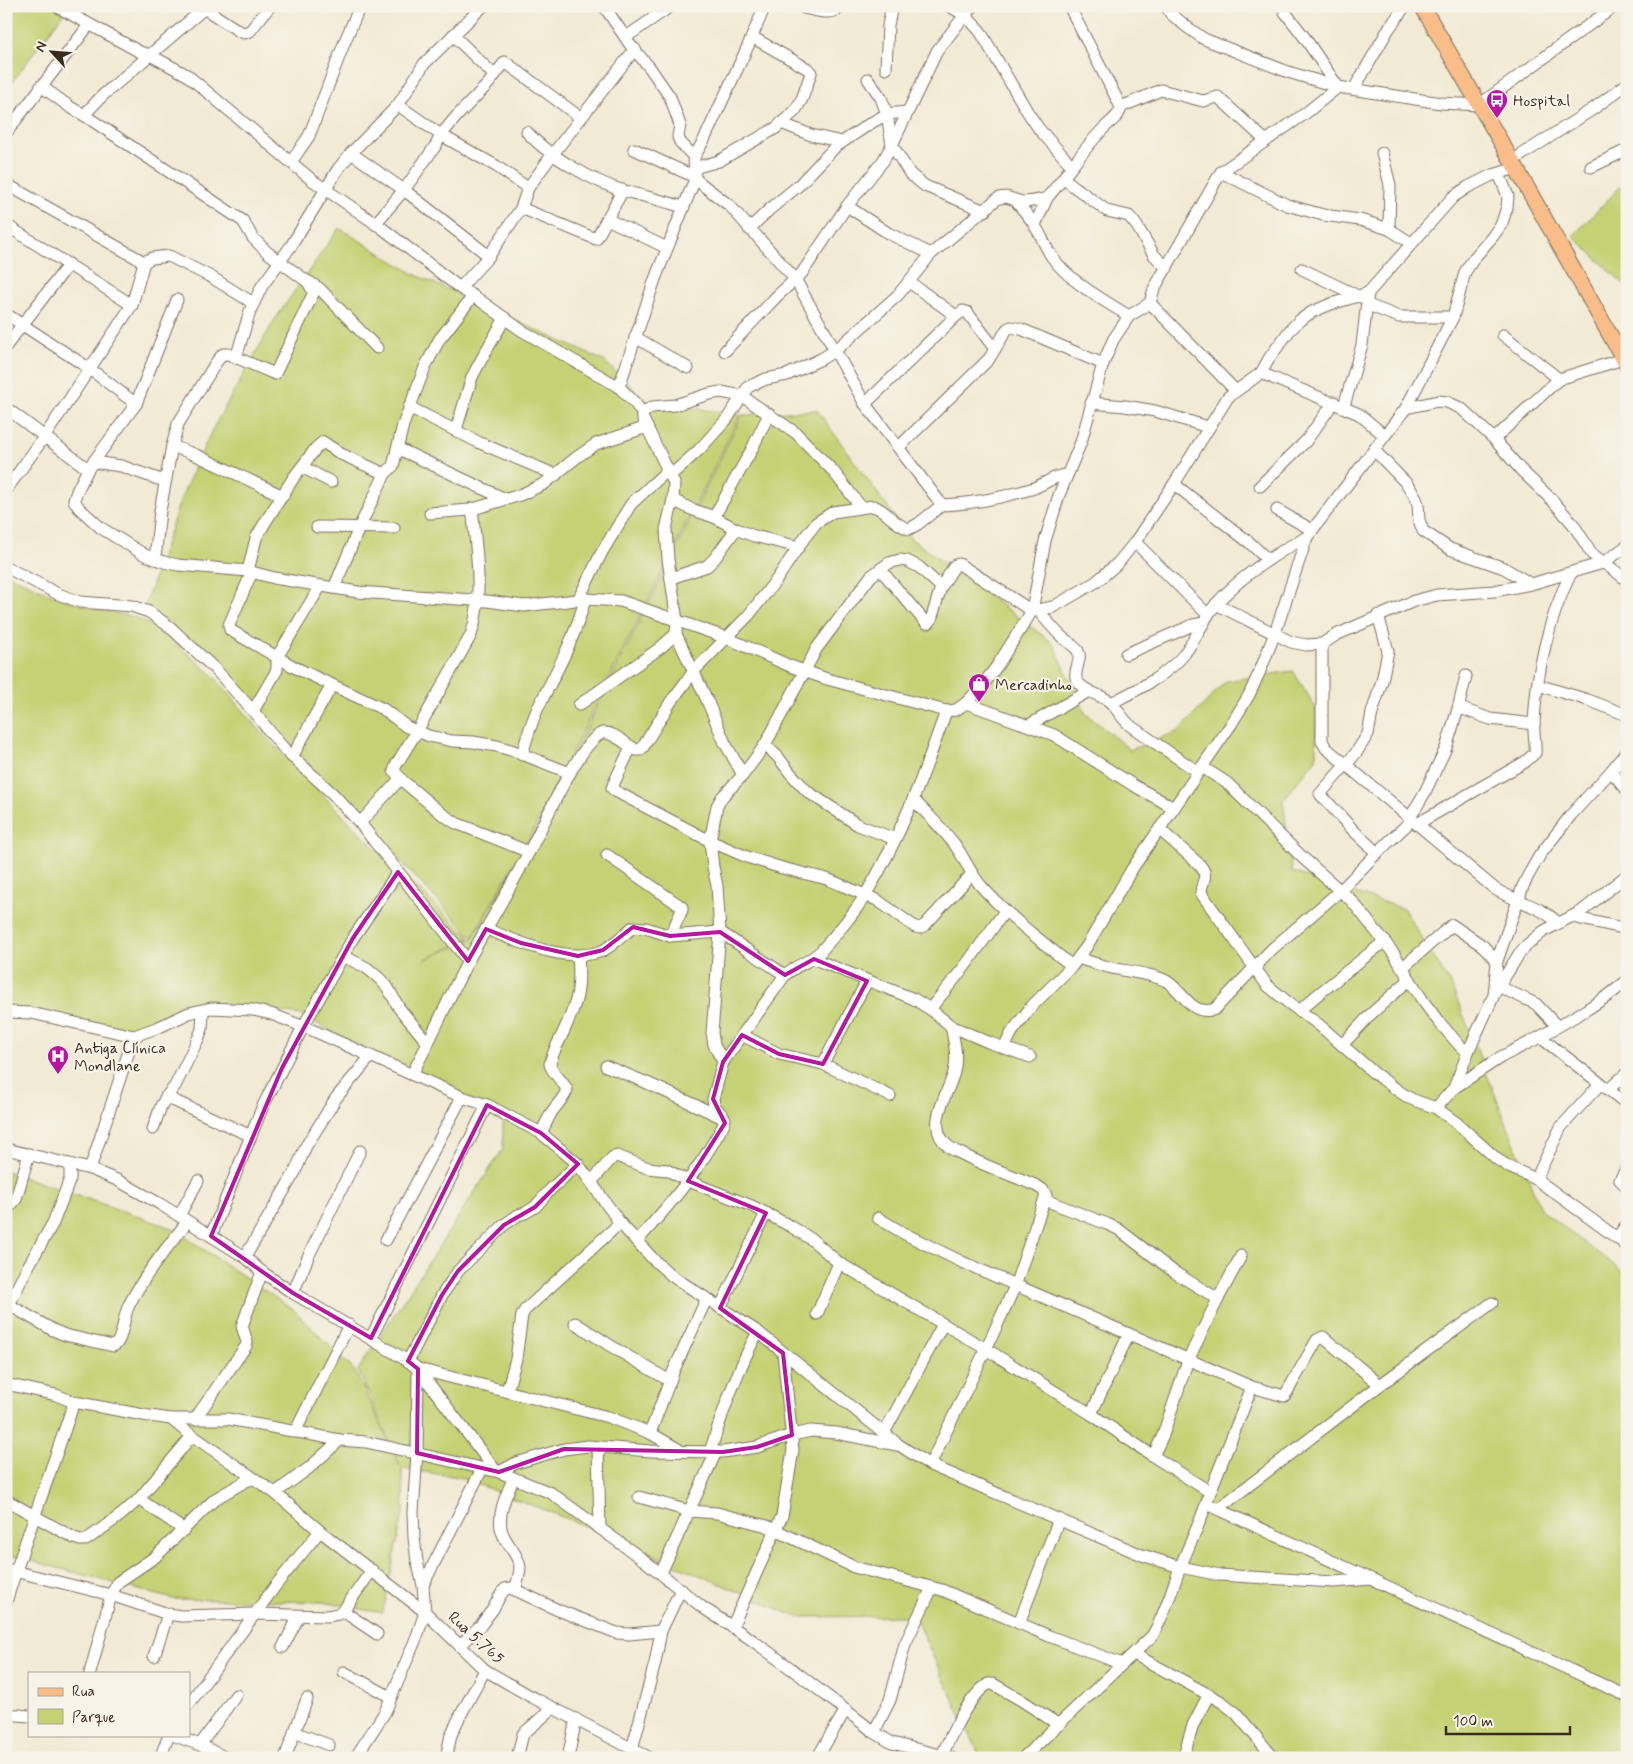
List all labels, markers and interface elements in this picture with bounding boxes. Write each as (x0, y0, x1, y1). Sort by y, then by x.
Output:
north arrow (28, 28, 78, 78)
text: N (31, 39, 51, 55)
bus stop icon: Hospital (1485, 88, 1509, 119)
place label: Hospital (1513, 91, 1570, 112)
shop icon: Mercadinho (967, 672, 991, 703)
place label: Mercadinho (995, 675, 1072, 696)
place label: Antiga Clínica Mondlane (74, 1038, 166, 1077)
hospital icon: Antiga Clínica Mondlane (46, 1044, 70, 1075)
street label: Rua 5.765 (443, 1607, 509, 1669)
legend (28, 1672, 190, 1736)
text: Rua (72, 1682, 95, 1702)
scale bar (1446, 1704, 1569, 1736)
text: Parque (72, 1708, 115, 1728)
text: 100 m (1453, 1712, 1493, 1732)

